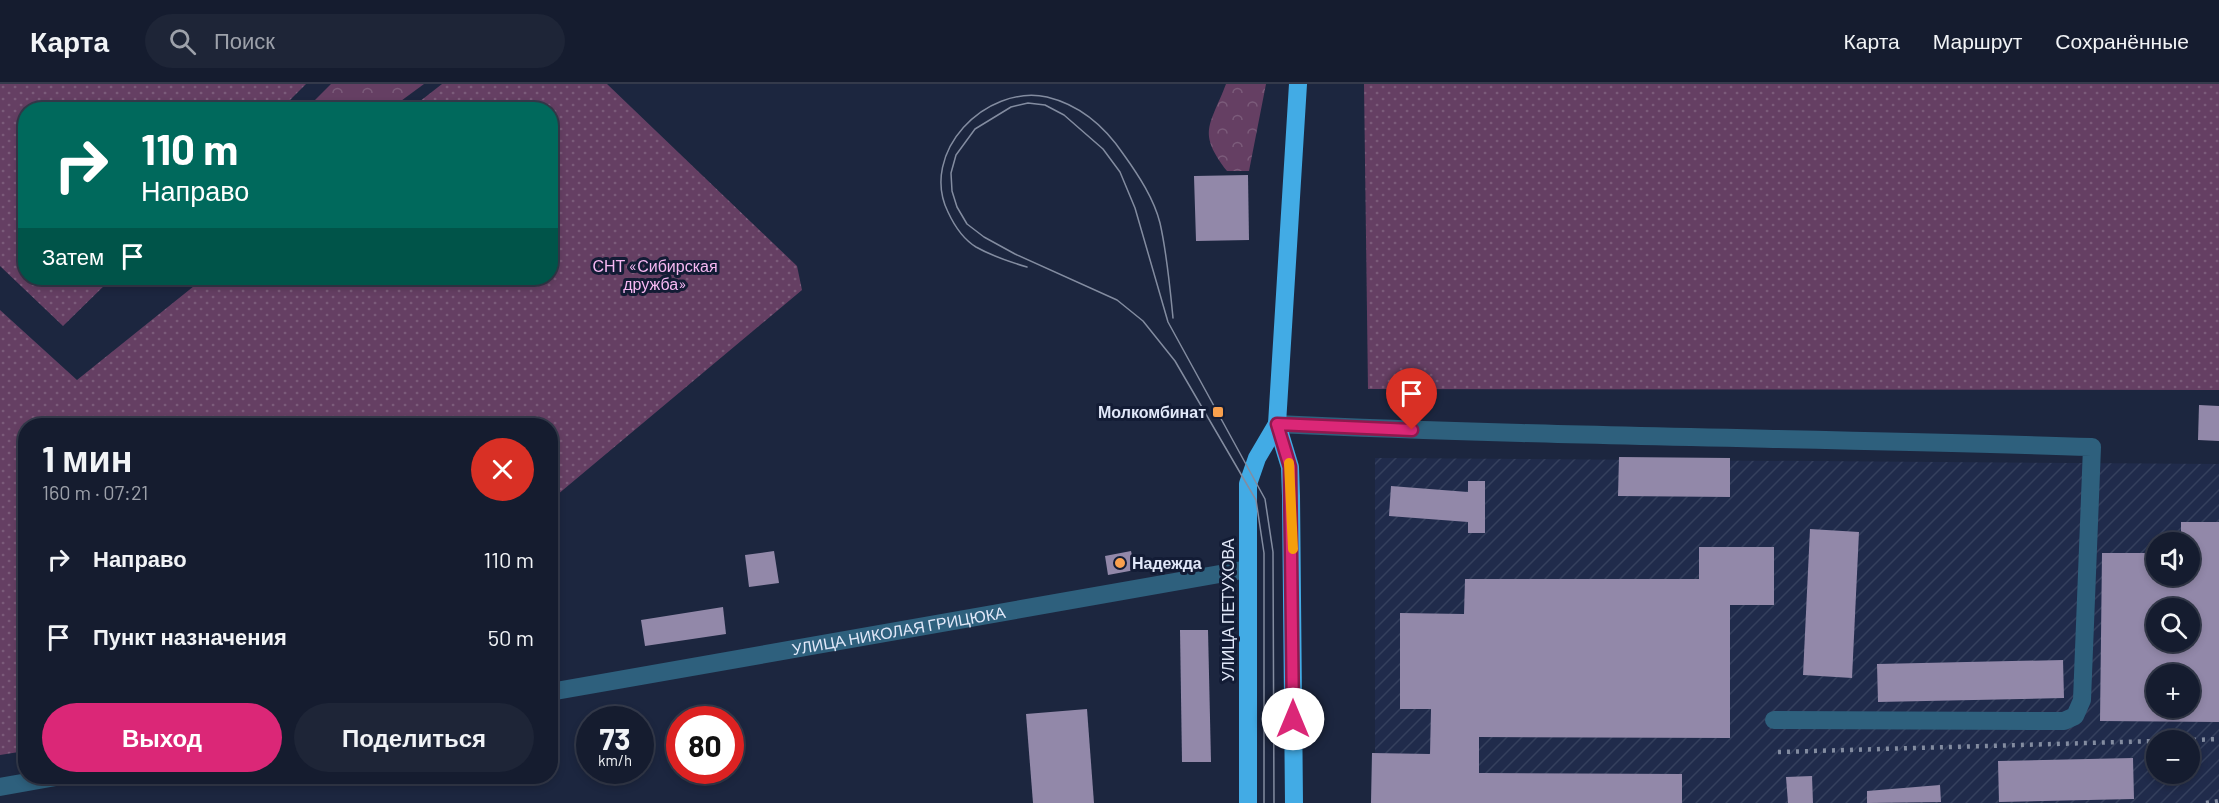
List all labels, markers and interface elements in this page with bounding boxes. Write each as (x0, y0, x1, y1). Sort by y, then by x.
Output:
search box (145, 14, 565, 68)
text: Карта (30, 24, 109, 58)
icon: search (166, 25, 199, 58)
text: Поиск (214, 27, 275, 53)
text: Карта (1844, 28, 1900, 53)
text: Маршрут (1933, 28, 2022, 53)
text: Сохранённые (2055, 28, 2189, 53)
text: 110 m (141, 123, 238, 173)
icon: right (42, 126, 120, 204)
text: Направо (141, 174, 249, 206)
icon: arrive (116, 240, 149, 273)
text: Затем (42, 243, 104, 269)
park label: СНТ «Сибирская дружба» (592, 256, 718, 293)
pin (1386, 368, 1437, 430)
icon: arrive (1395, 377, 1428, 410)
place label: Молкомбинат (1098, 402, 1206, 421)
marker: Молкомбинат (1211, 405, 1225, 419)
text: 1 мин (42, 436, 132, 479)
button: close (471, 438, 534, 501)
text: 160 m · 07:21 (42, 480, 148, 504)
map controls (2146, 532, 2200, 784)
button: sound (2146, 532, 2200, 586)
street label: УЛИЦА ПЕТУХОВА (1218, 538, 1237, 681)
icon: right (42, 543, 75, 576)
text: Направо (93, 545, 187, 571)
text: 110 m (484, 546, 534, 572)
place label: Надежда (1132, 553, 1202, 572)
marker: Надежда (1113, 556, 1127, 570)
button: search (2146, 598, 2200, 652)
street label: УЛИЦА НИКОЛАЯ ГРИЦЮКА (790, 602, 1007, 658)
icon: arrive (42, 621, 75, 654)
text: Пункт назначения (93, 623, 287, 649)
text: 50 m (488, 624, 534, 650)
button: + (2146, 664, 2200, 718)
position arrow (1261, 687, 1325, 751)
button: Выход (42, 703, 282, 772)
button: Поделиться (294, 703, 534, 772)
speed limit sign: 80 (666, 706, 744, 784)
text: 73 (599, 720, 631, 756)
button: − (2146, 730, 2200, 784)
text: km/h (598, 751, 632, 769)

